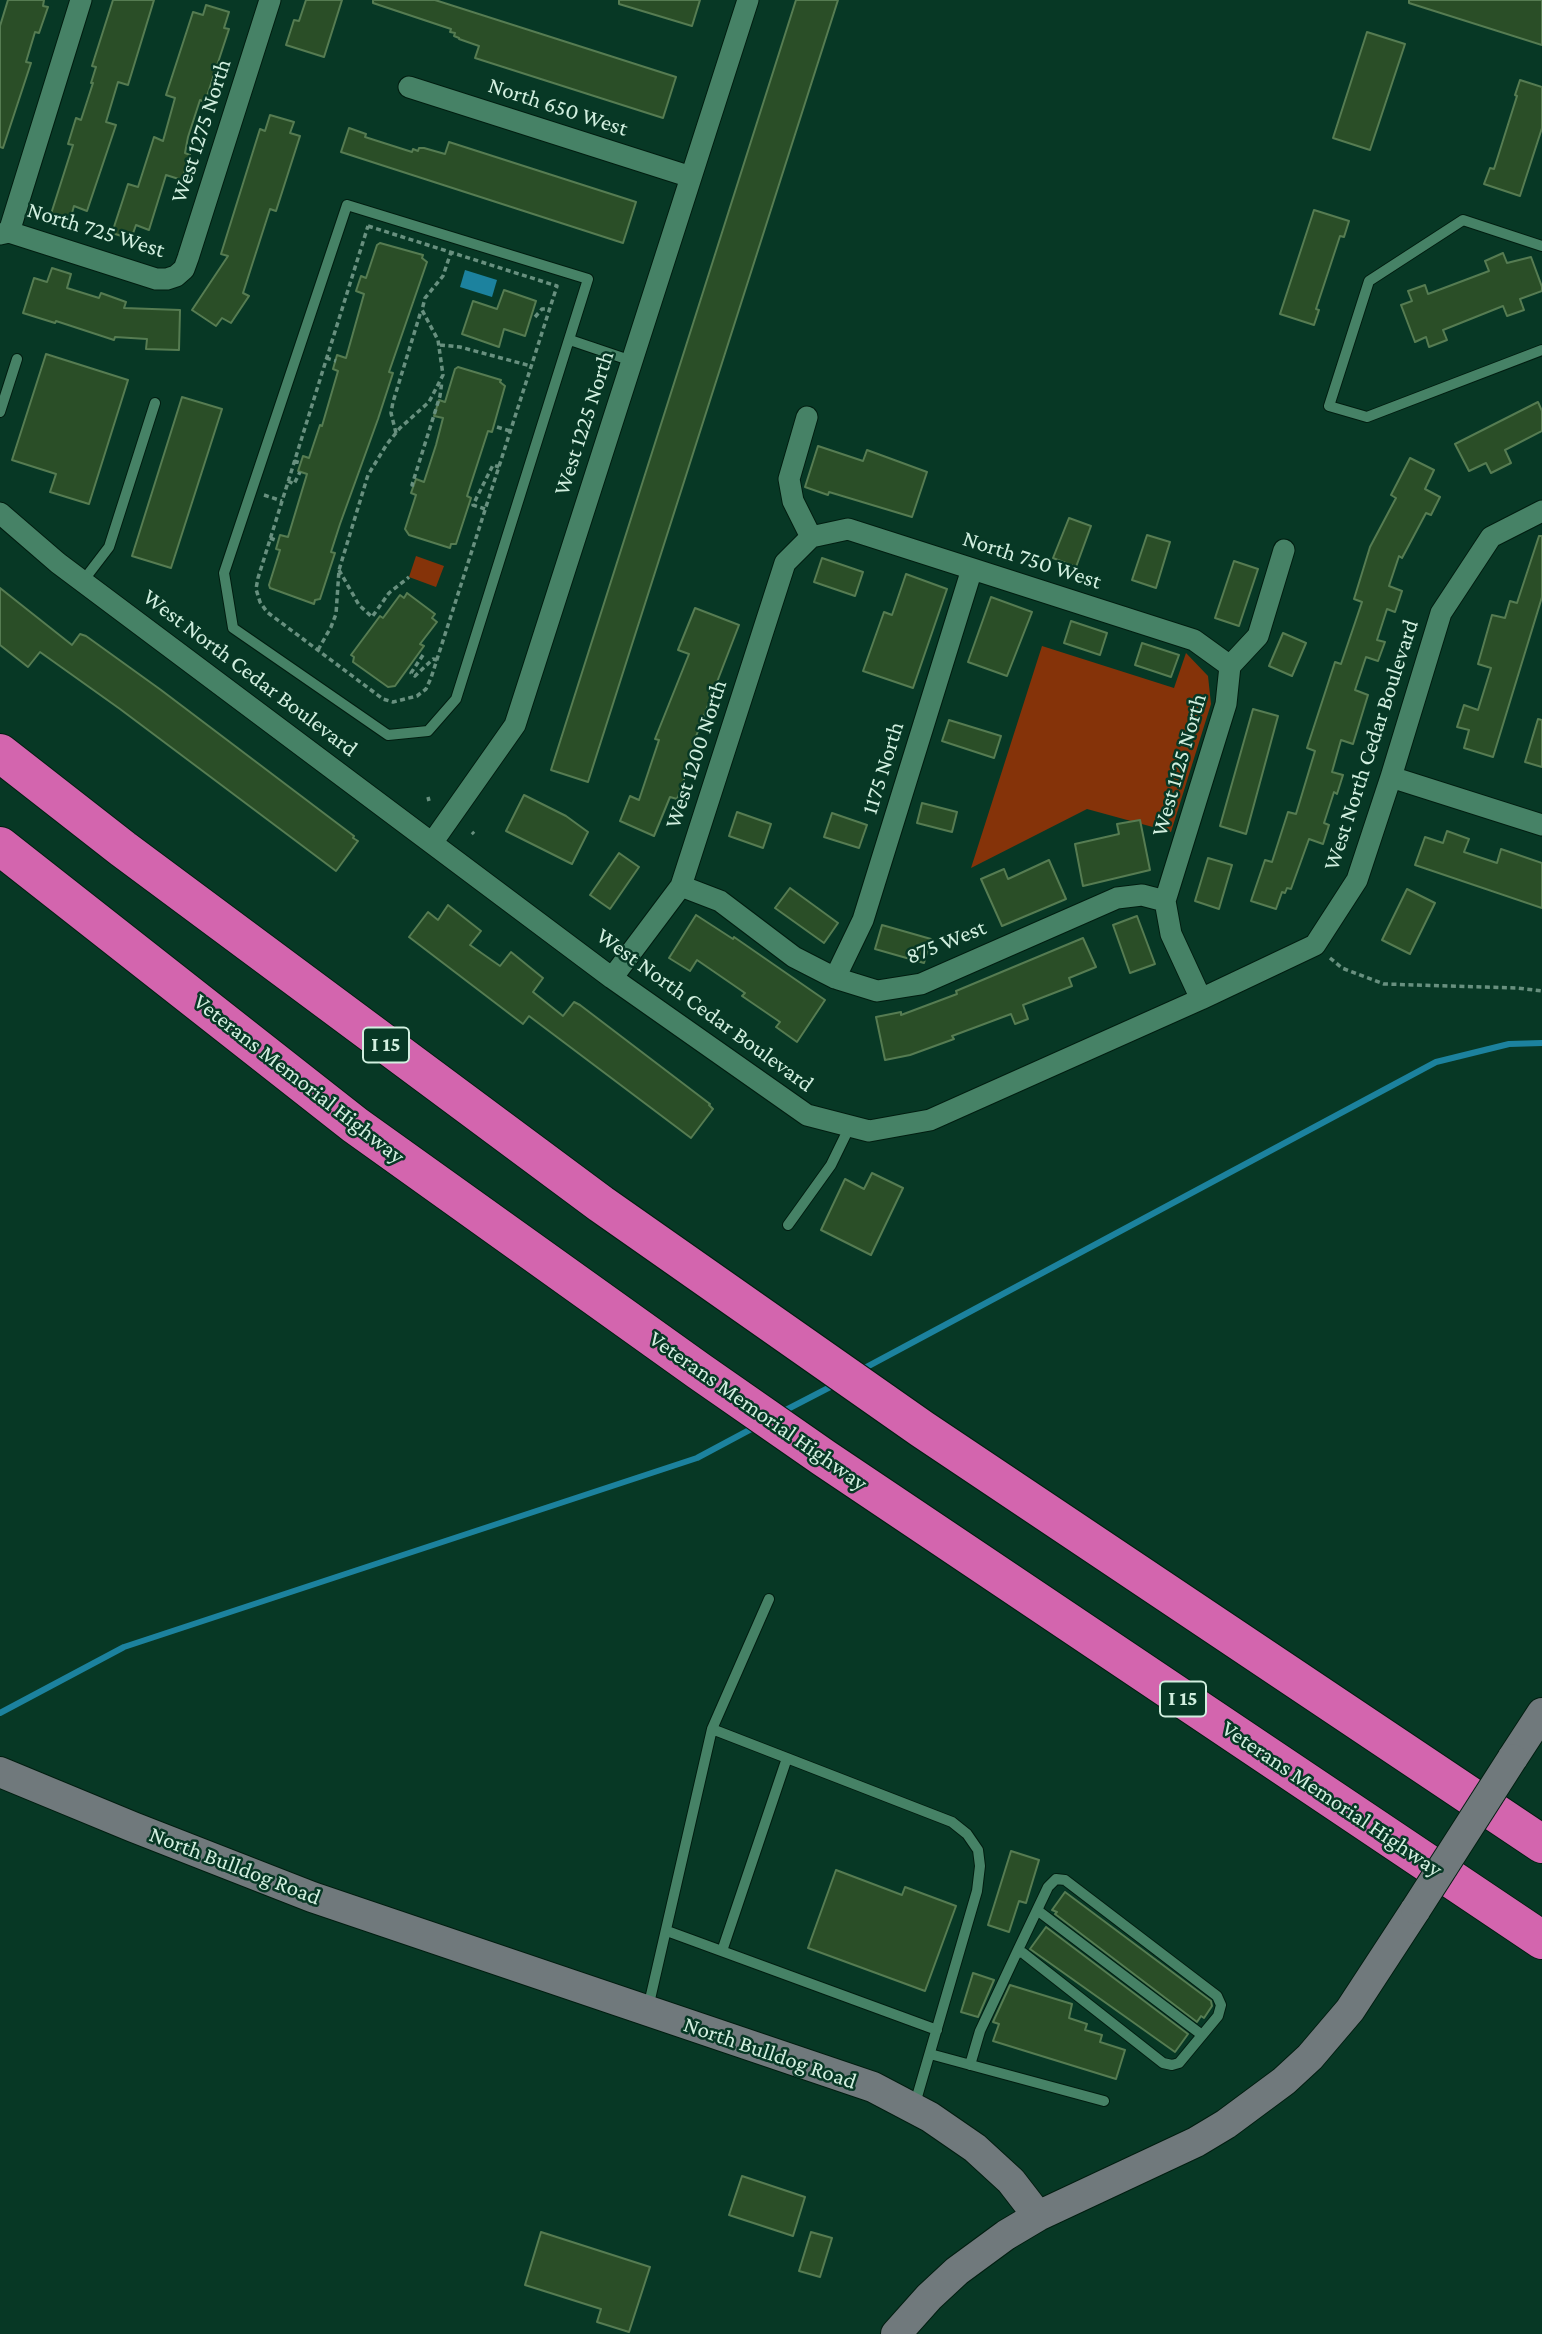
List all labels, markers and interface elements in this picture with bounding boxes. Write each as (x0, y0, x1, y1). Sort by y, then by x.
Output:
street label: West 1275 North (165, 56, 237, 206)
street label: North 650 West (485, 71, 631, 143)
street label: North 725 West (24, 196, 168, 264)
street label: West 1225 North (548, 347, 620, 499)
street label: North 750 West (959, 525, 1105, 595)
street label: West North Cedar Boulevard (137, 583, 363, 763)
street label: West North Cedar Boulevard (1317, 616, 1425, 874)
street label: West 1200 North (659, 676, 733, 832)
street label: West 1125 North (1145, 690, 1213, 840)
street label: 1175 North (856, 718, 910, 818)
street label: 875 West (902, 914, 990, 970)
street label: West North Cedar Boulevard (591, 922, 819, 1098)
street label: Veterans Memorial Highway (188, 988, 410, 1170)
road number: I 15 (363, 1028, 409, 1062)
street label: Veterans Memorial Highway (643, 1325, 873, 1497)
road number: I 15 (1160, 1682, 1206, 1716)
street label: Veterans Memorial Highway (1216, 1715, 1448, 1883)
street label: North Bulldog Road (145, 1821, 325, 1911)
street label: North Bulldog Road (680, 2010, 860, 2096)

